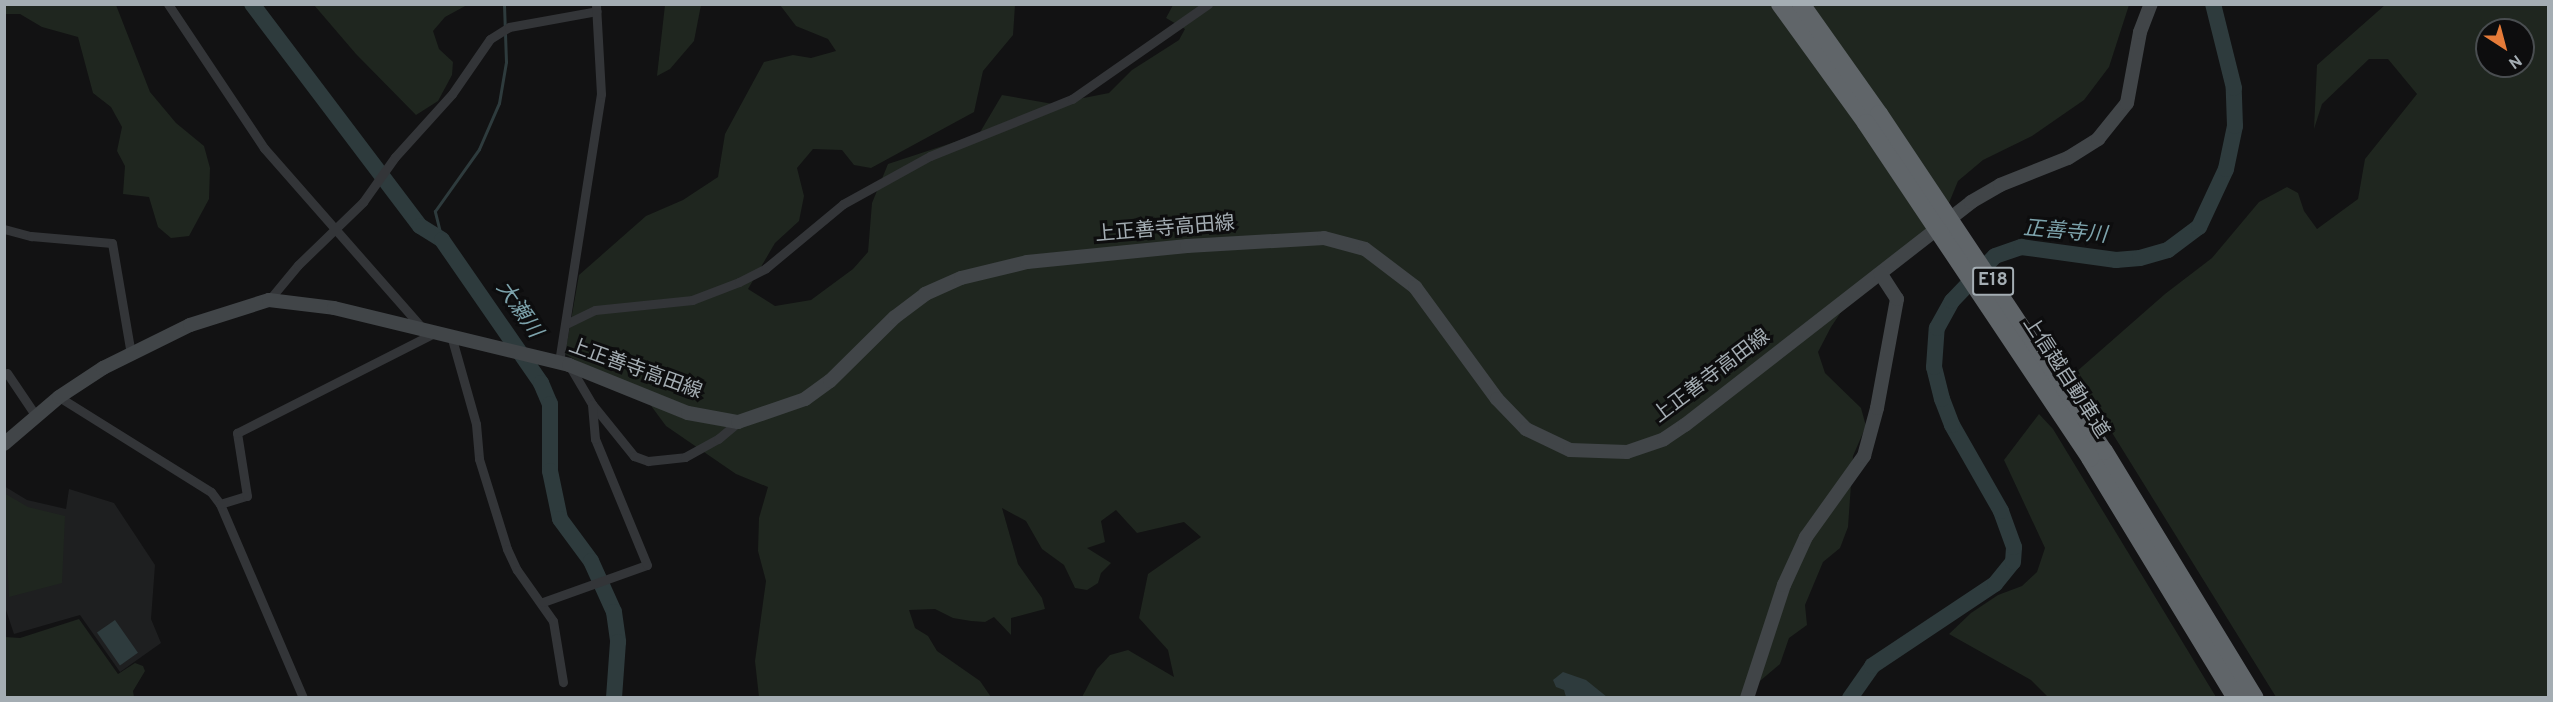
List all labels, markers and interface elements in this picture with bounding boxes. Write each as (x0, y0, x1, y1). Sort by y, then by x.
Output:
north arrow (2475, 18, 2535, 78)
text: N (2504, 49, 2525, 72)
street label: 上正善寺高田線 (1094, 212, 1236, 248)
water label: 正善寺川 (2022, 217, 2108, 249)
road number: E18 (1972, 266, 2014, 296)
water label: 大瀬川 (490, 277, 546, 343)
street label: 上信越自動車道 (2017, 313, 2113, 443)
street label: 上正善寺高田線 (1649, 325, 1775, 429)
street label: 上正善寺高田線 (565, 335, 705, 405)

